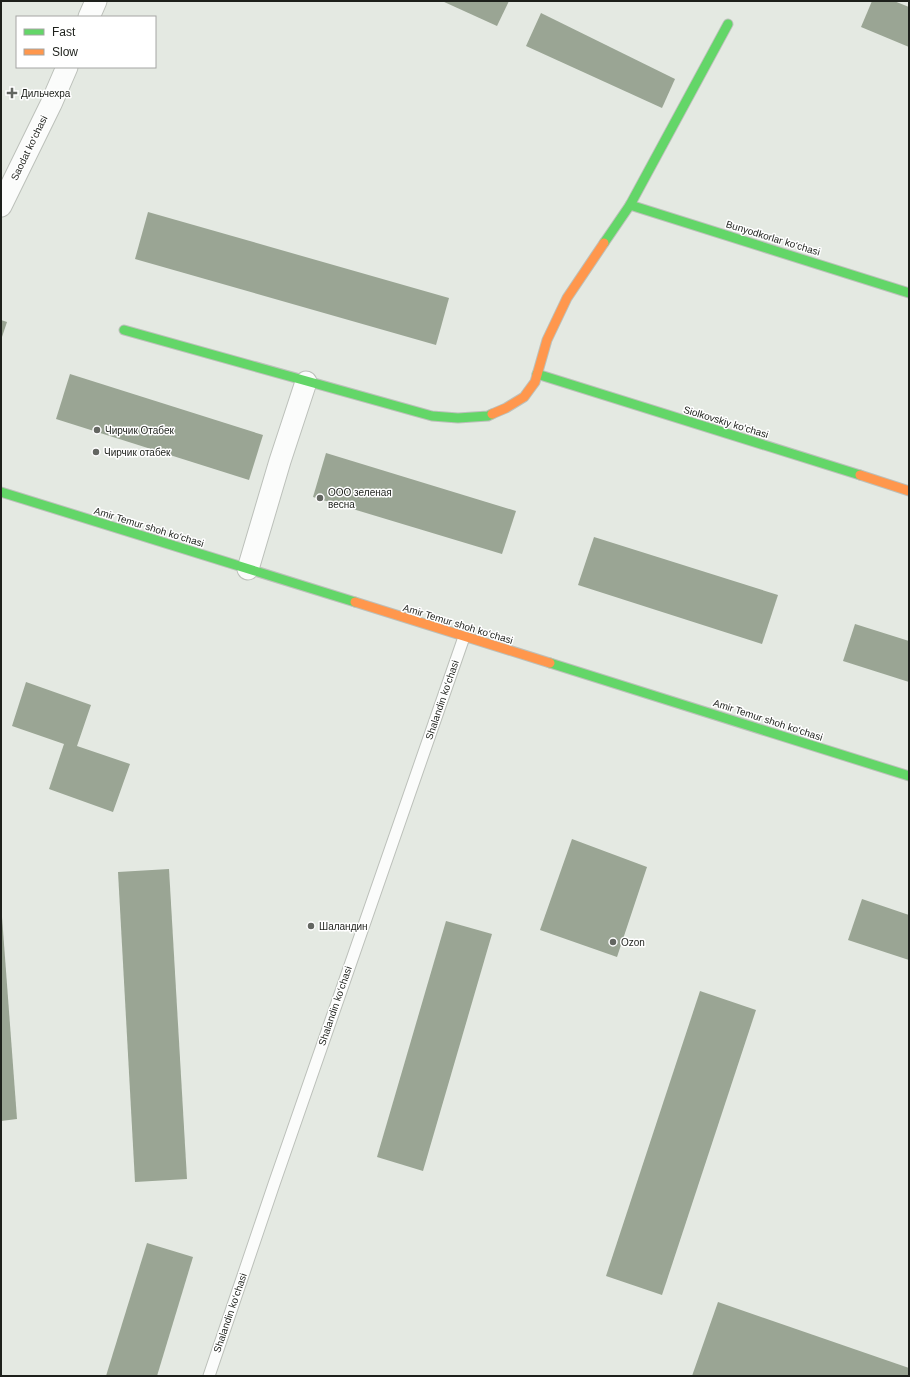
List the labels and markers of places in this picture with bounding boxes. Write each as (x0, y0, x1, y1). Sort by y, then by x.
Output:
marker: Дильчехра (6, 87, 18, 99)
place label: Дильчехра (21, 88, 71, 99)
marker: Чирчик Отабек (92, 425, 102, 435)
place label: Чирчик Отабек (105, 425, 175, 436)
marker: Чирчик отабек (91, 447, 101, 457)
place label: Чирчик отабек (104, 447, 171, 458)
place label: ООО зеленая весна (328, 487, 392, 510)
marker: ООО зеленая весна (315, 493, 325, 503)
marker: Шаландин (306, 921, 316, 931)
place label: Шаландин (319, 921, 368, 932)
marker: Ozon (608, 937, 618, 947)
place label: Ozon (621, 937, 645, 948)

